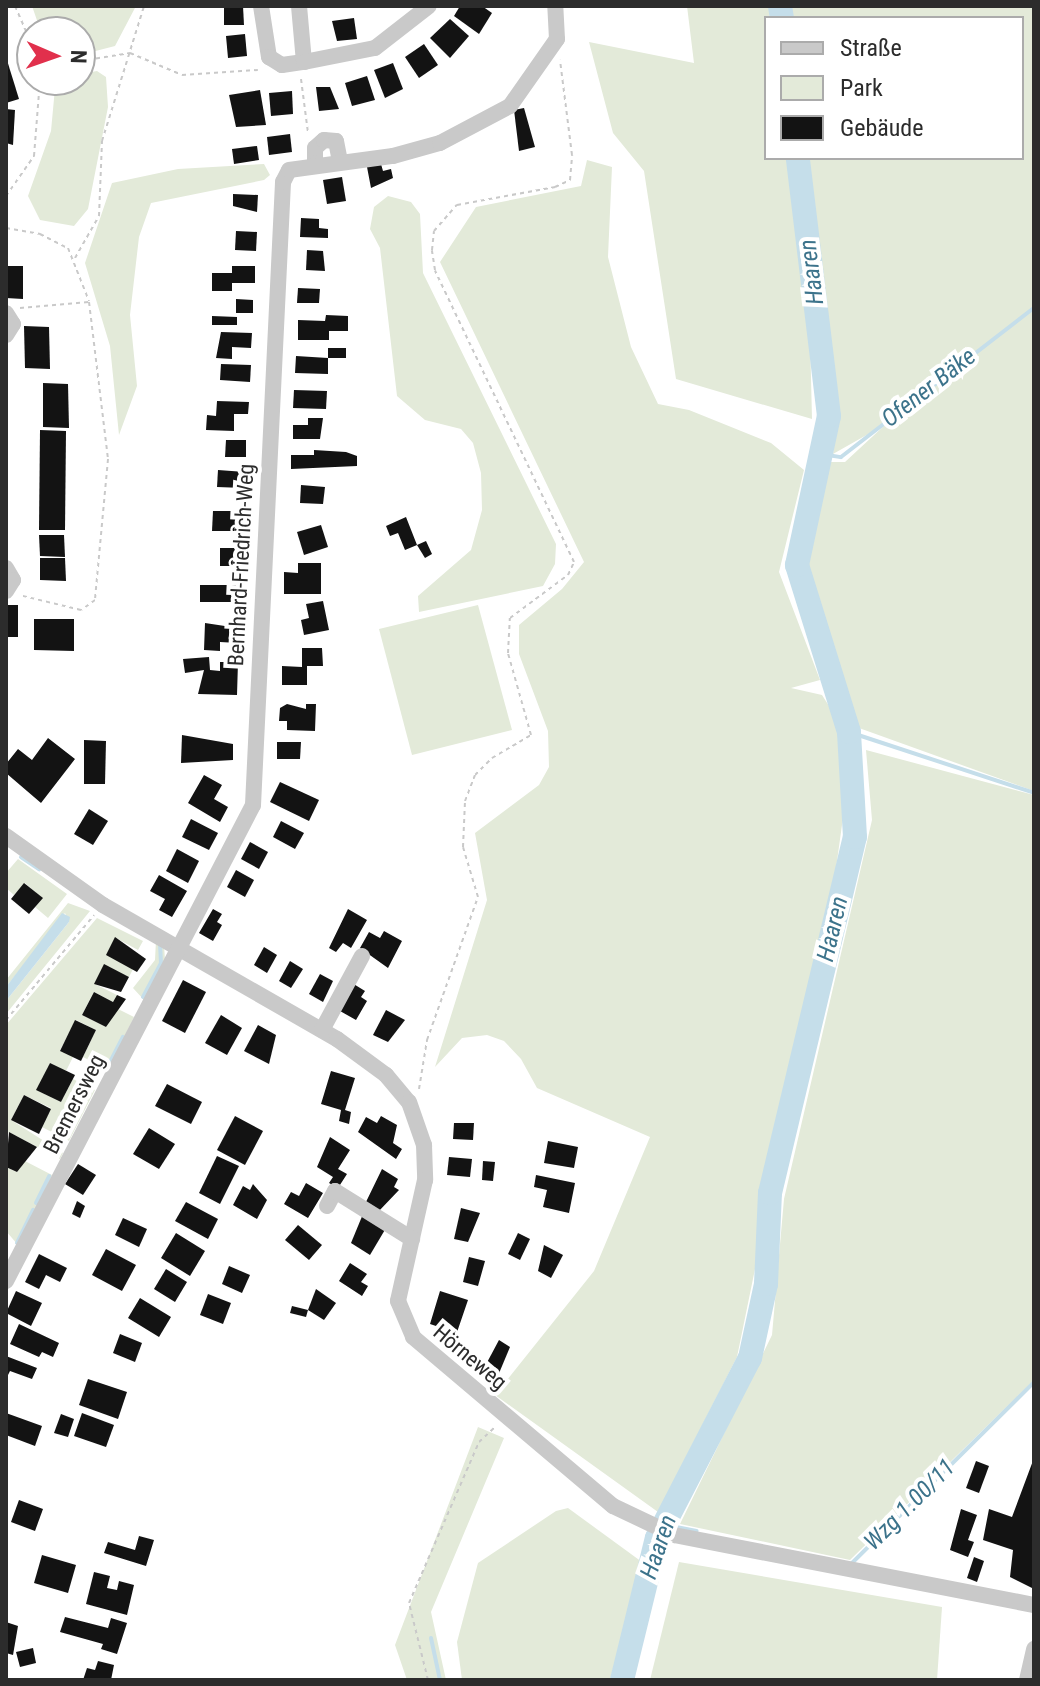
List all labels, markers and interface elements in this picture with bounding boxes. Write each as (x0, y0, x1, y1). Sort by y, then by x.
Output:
north arrow (16, 16, 96, 96)
legend (764, 16, 1024, 160)
text: Straße (840, 34, 902, 62)
text: N (66, 50, 91, 64)
text: Park (840, 74, 883, 102)
text: Gebäude (840, 114, 924, 142)
water label: Haaren (794, 238, 830, 306)
water label: Ofener Bäke (876, 342, 982, 434)
street label: Bernhard-Friedrich-Weg (223, 463, 259, 667)
water label: Haaren (812, 894, 854, 964)
street label: Bremersweg (38, 1050, 110, 1158)
street label: Hörneweg (428, 1319, 512, 1395)
water label: Wzg 1.00/11 (858, 1453, 962, 1557)
water label: Haaren (635, 1511, 683, 1583)

